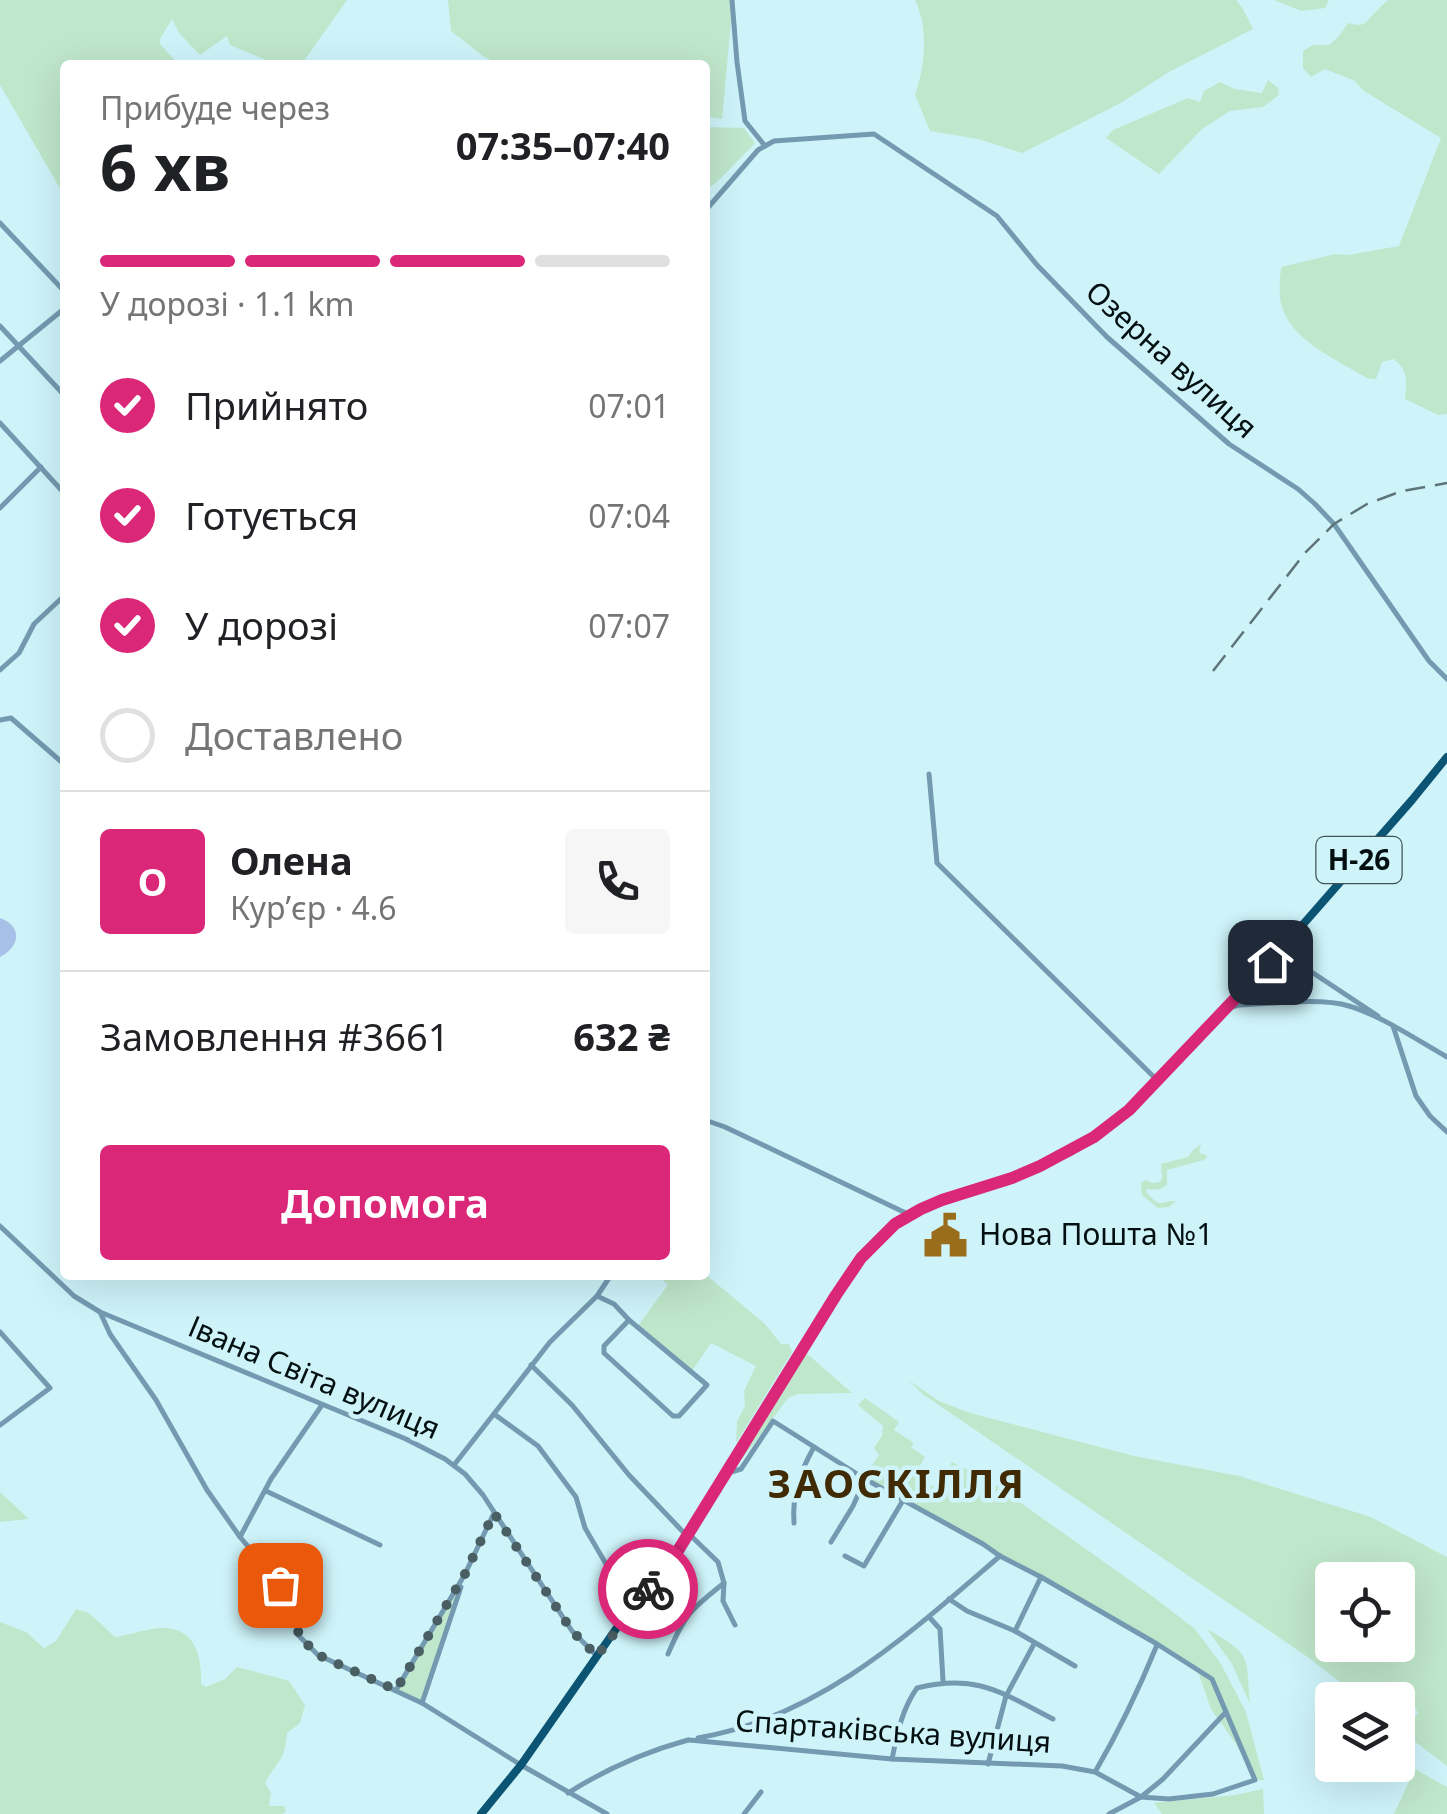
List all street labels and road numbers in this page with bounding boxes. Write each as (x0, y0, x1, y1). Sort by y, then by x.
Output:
street label: Озерна вулиця (1077, 271, 1267, 447)
road number: Н-26 (1316, 837, 1402, 883)
street label: Івана Світа вулиця (182, 1305, 447, 1448)
street label: Спартаківська вулиця (734, 1699, 1052, 1762)

